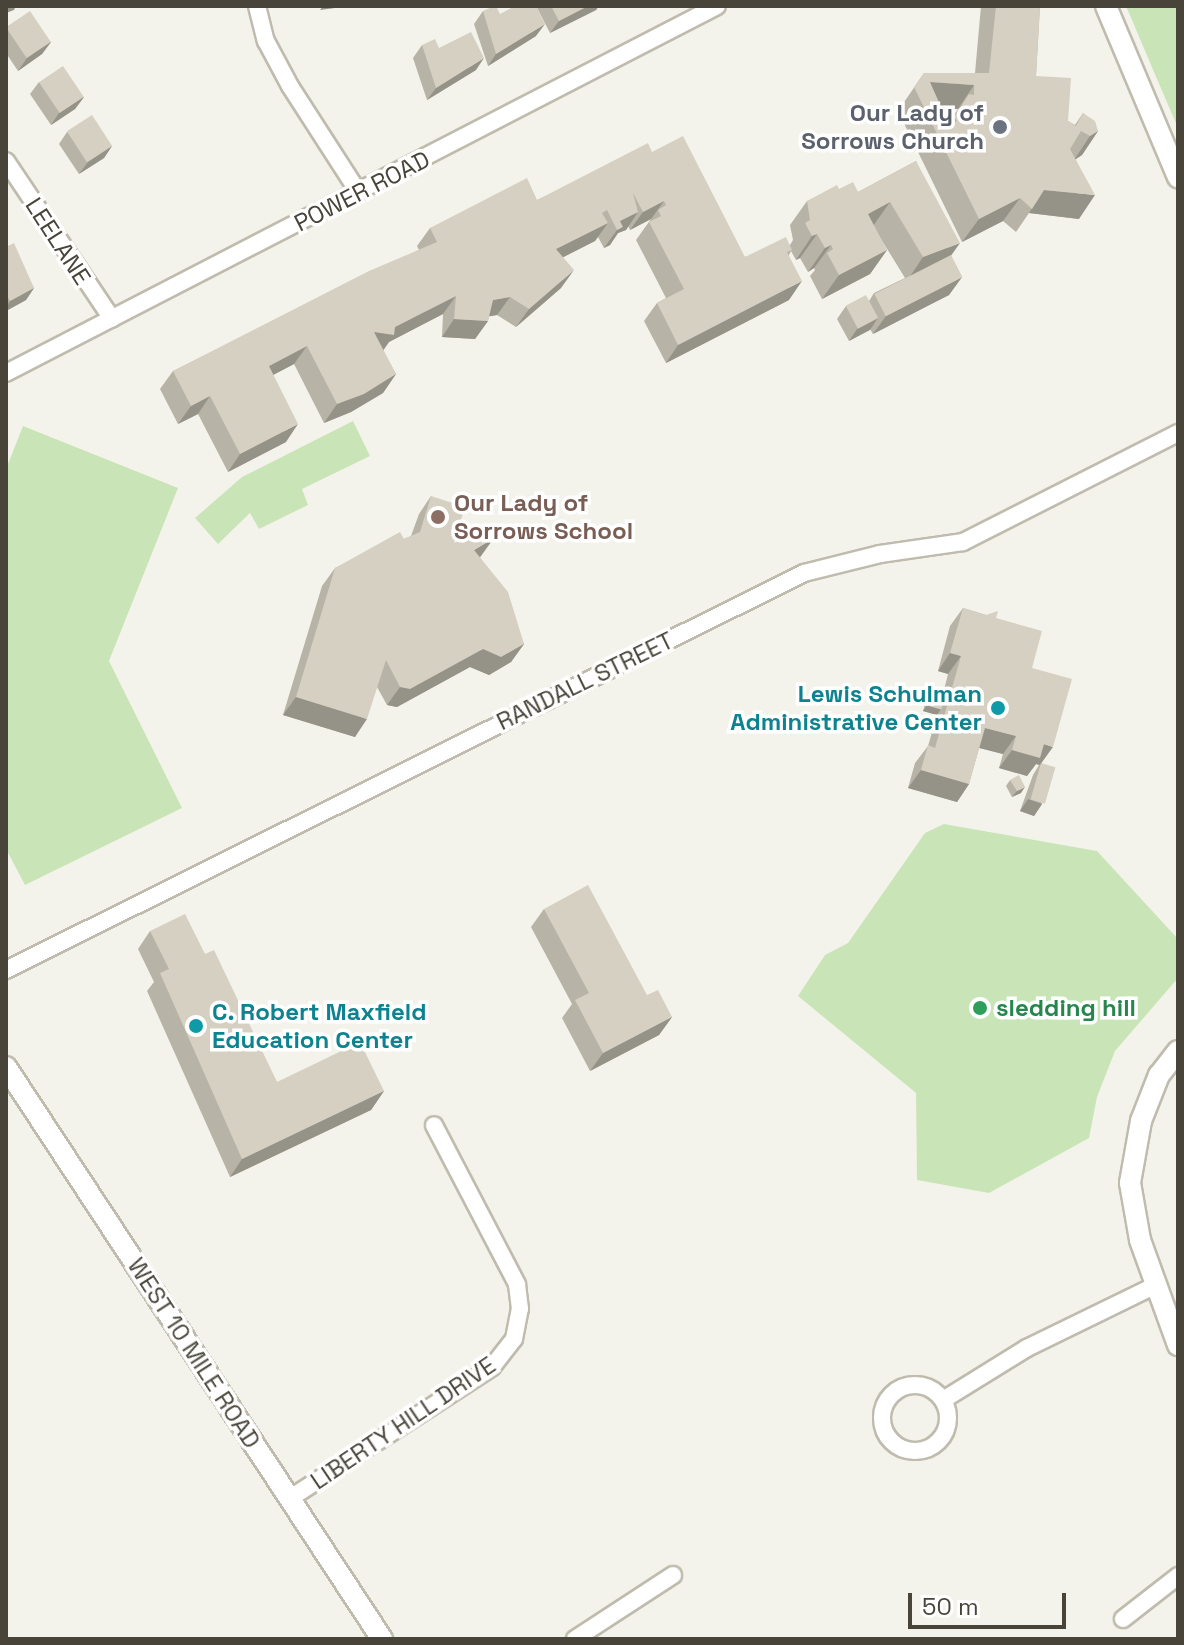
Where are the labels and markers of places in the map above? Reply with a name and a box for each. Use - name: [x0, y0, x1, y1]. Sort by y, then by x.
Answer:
- place label: Our Lady of Sorrows Church: [801, 99, 984, 155]
- marker: Our Lady of Sorrows Church: [991, 118, 1009, 136]
- place label: Our Lady of Sorrows School: [454, 489, 633, 545]
- marker: Our Lady of Sorrows School: [429, 508, 447, 526]
- place label: Lewis Schulman Administrative Center: [730, 680, 982, 736]
- marker: Lewis Schulman Administrative Center: [989, 699, 1007, 717]
- place label: sledding hill: [996, 994, 1136, 1022]
- place label: C. Robert Maxfield Education Center: [212, 998, 427, 1054]
- marker: sledding hill: [971, 999, 989, 1017]
- marker: C. Robert Maxfield Education Center: [187, 1017, 205, 1035]

